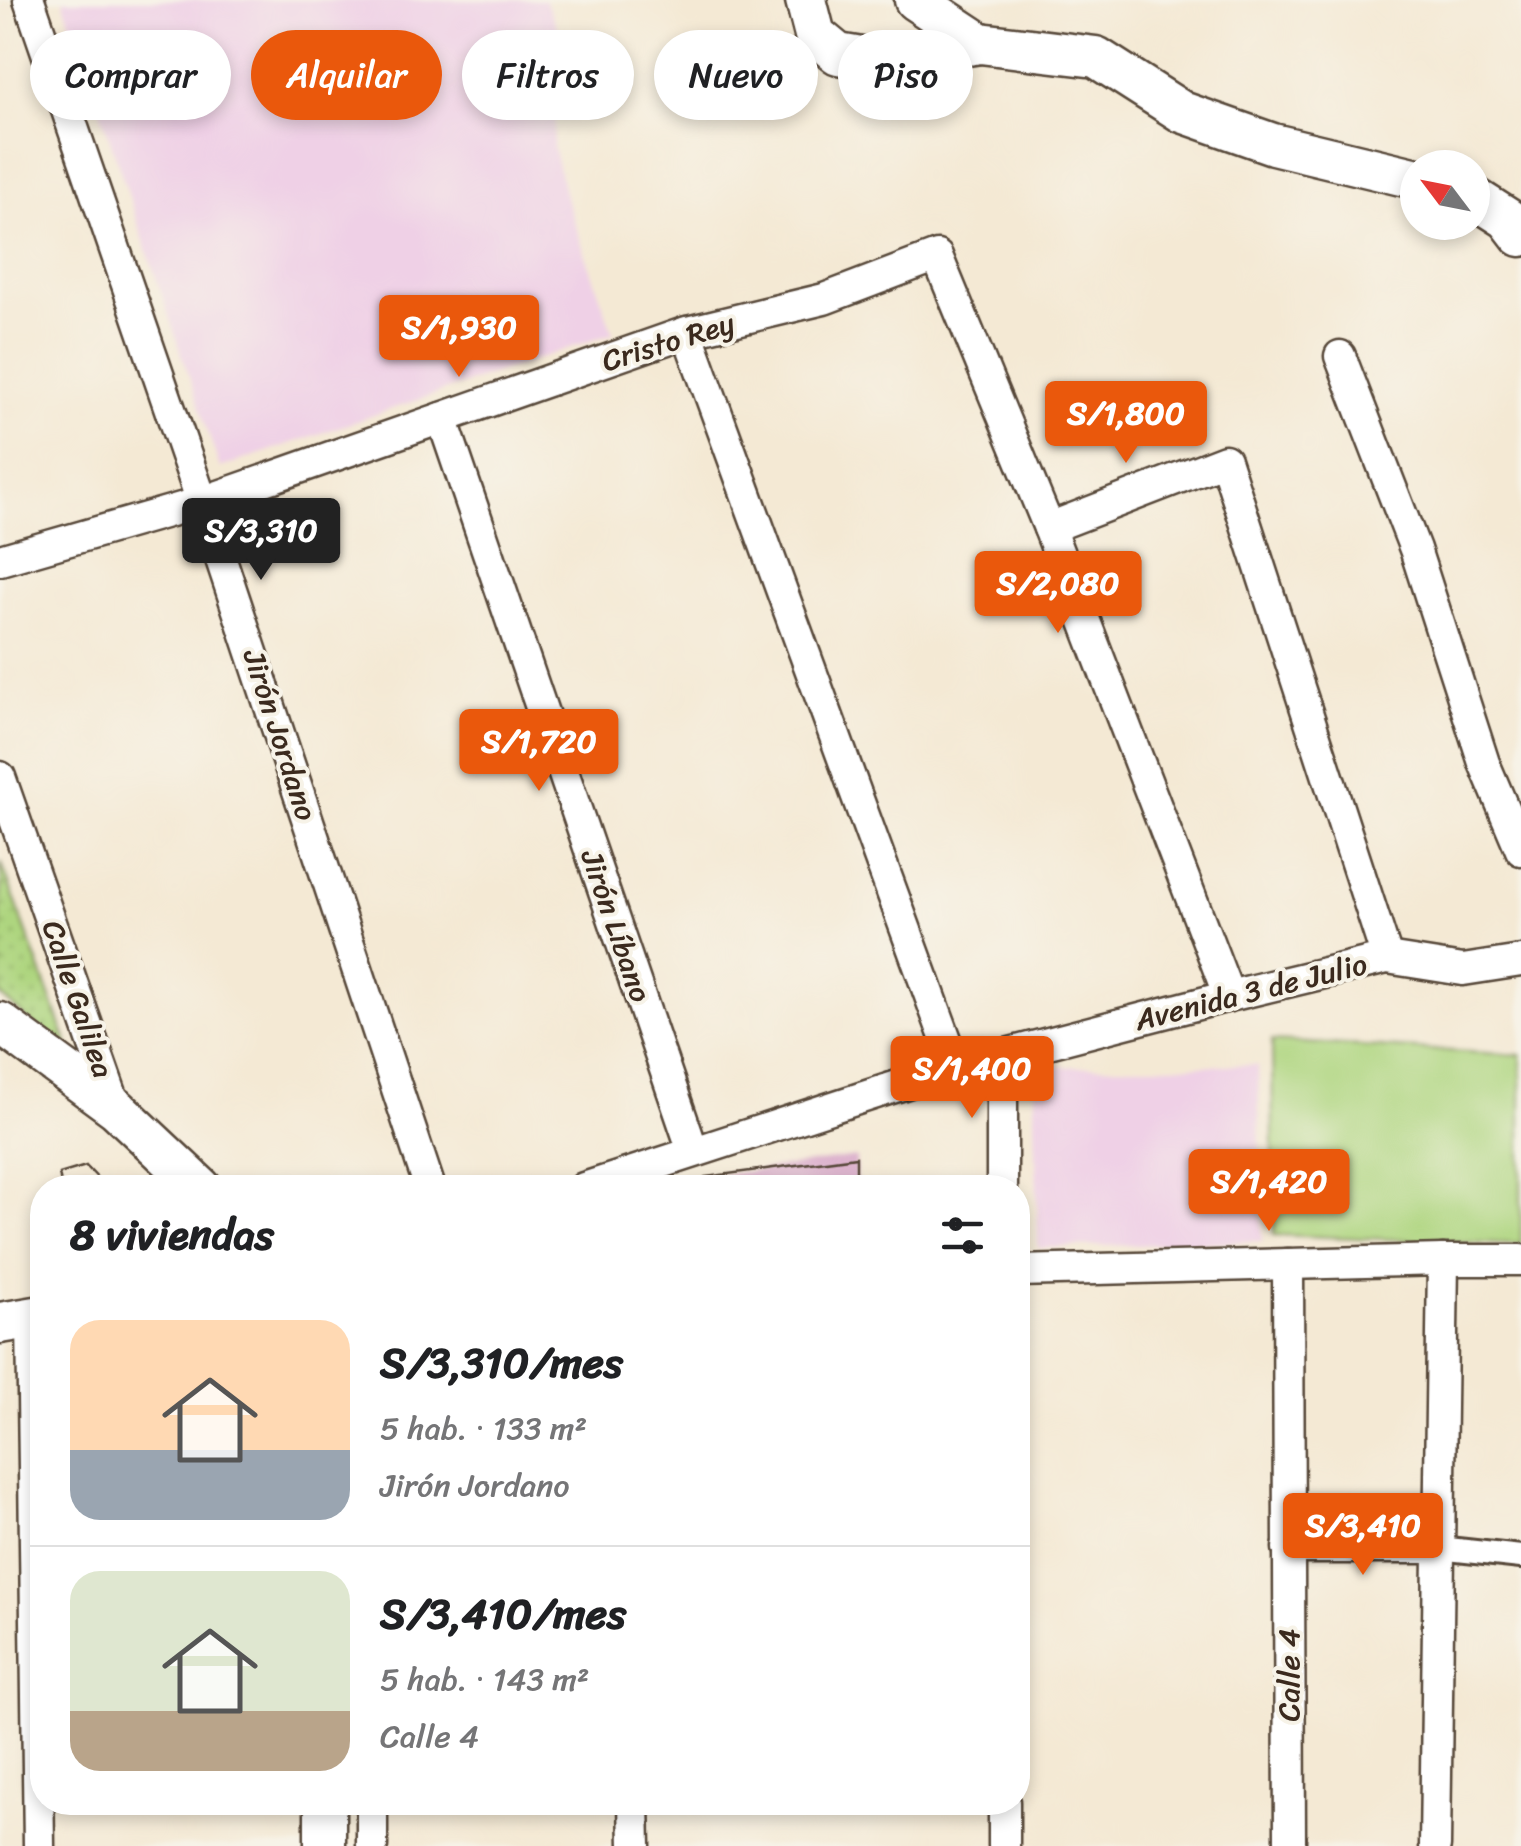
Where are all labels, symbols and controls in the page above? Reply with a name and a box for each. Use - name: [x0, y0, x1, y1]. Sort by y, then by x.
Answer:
- chip: Comprar: [30, 30, 231, 120]
- chip: Alquilar: [251, 30, 442, 120]
- chip: Filtros: [462, 30, 634, 120]
- chip: Nuevo: [654, 30, 818, 120]
- chip: Piso: [838, 30, 973, 120]
- north arrow: [1400, 150, 1490, 240]
- map controls: [1400, 150, 1490, 240]
- pin: S/1,930: [367, 295, 551, 380]
- street label: Cristo Rey: [595, 296, 742, 388]
- text: S/1,930: [401, 299, 517, 356]
- pin: S/1,800: [1034, 381, 1218, 466]
- text: S/1,800: [1067, 385, 1185, 442]
- pin: S/3,310: [169, 498, 353, 583]
- text: S/3,310: [204, 502, 318, 559]
- pin: S/2,080: [966, 551, 1150, 636]
- text: S/2,080: [997, 555, 1119, 612]
- street label: Jirón Jordano: [227, 641, 333, 828]
- pin: S/1,720: [447, 709, 631, 794]
- text: S/1,720: [481, 713, 597, 770]
- street label: Jirón Líbano: [564, 841, 667, 1010]
- street label: Calle Galilea: [26, 913, 130, 1085]
- street label: Avenida 3 de Julio: [1128, 937, 1373, 1047]
- pin: S/1,400: [880, 1036, 1064, 1121]
- text: S/1,400: [913, 1040, 1031, 1097]
- pin: S/1,420: [1177, 1149, 1361, 1234]
- text: S/1,420: [1211, 1153, 1328, 1210]
- text: 8 viviendas: [70, 1198, 274, 1272]
- icon: filters: [935, 1208, 990, 1263]
- text: S/3,310/mes: [380, 1326, 623, 1400]
- icon: home: [150, 1360, 270, 1480]
- text: 5 hab. · 133 m²: [380, 1400, 587, 1457]
- text: Jirón Jordano: [380, 1457, 570, 1514]
- pin: S/3,410: [1271, 1493, 1455, 1578]
- text: S/3,410: [1305, 1497, 1421, 1554]
- text: S/3,410/mes: [380, 1577, 626, 1651]
- icon: home: [150, 1611, 270, 1731]
- street label: Calle 4: [1262, 1629, 1316, 1721]
- text: 5 hab. · 143 m²: [380, 1651, 589, 1708]
- text: Calle 4: [380, 1708, 479, 1765]

